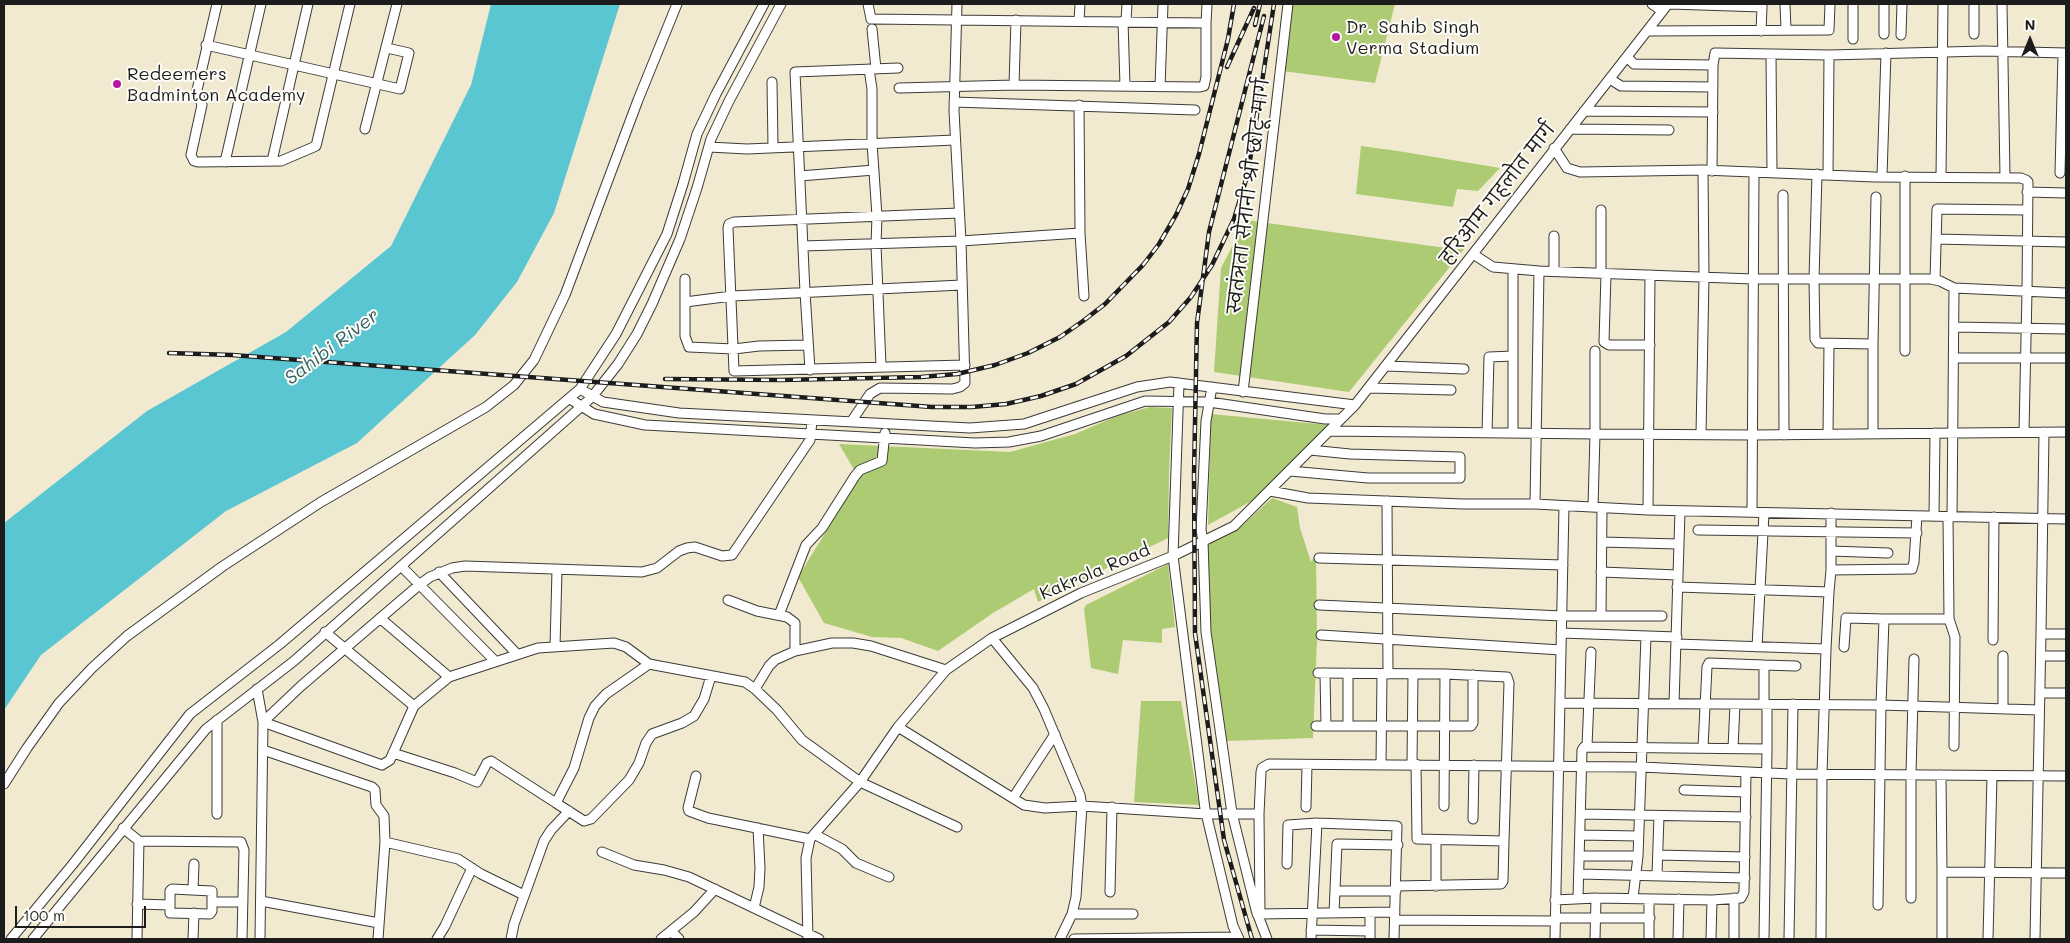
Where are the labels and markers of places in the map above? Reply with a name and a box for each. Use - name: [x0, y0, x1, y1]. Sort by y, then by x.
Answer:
- place label: Dr. Sahib Singh Verma Stadium: [1346, 16, 1479, 58]
- marker: Dr. Sahib Singh Verma Stadium: [1330, 31, 1342, 43]
- place label: Redeemers Badminton Academy: [127, 63, 306, 106]
- marker: Redeemers Badminton Academy: [111, 78, 123, 90]

